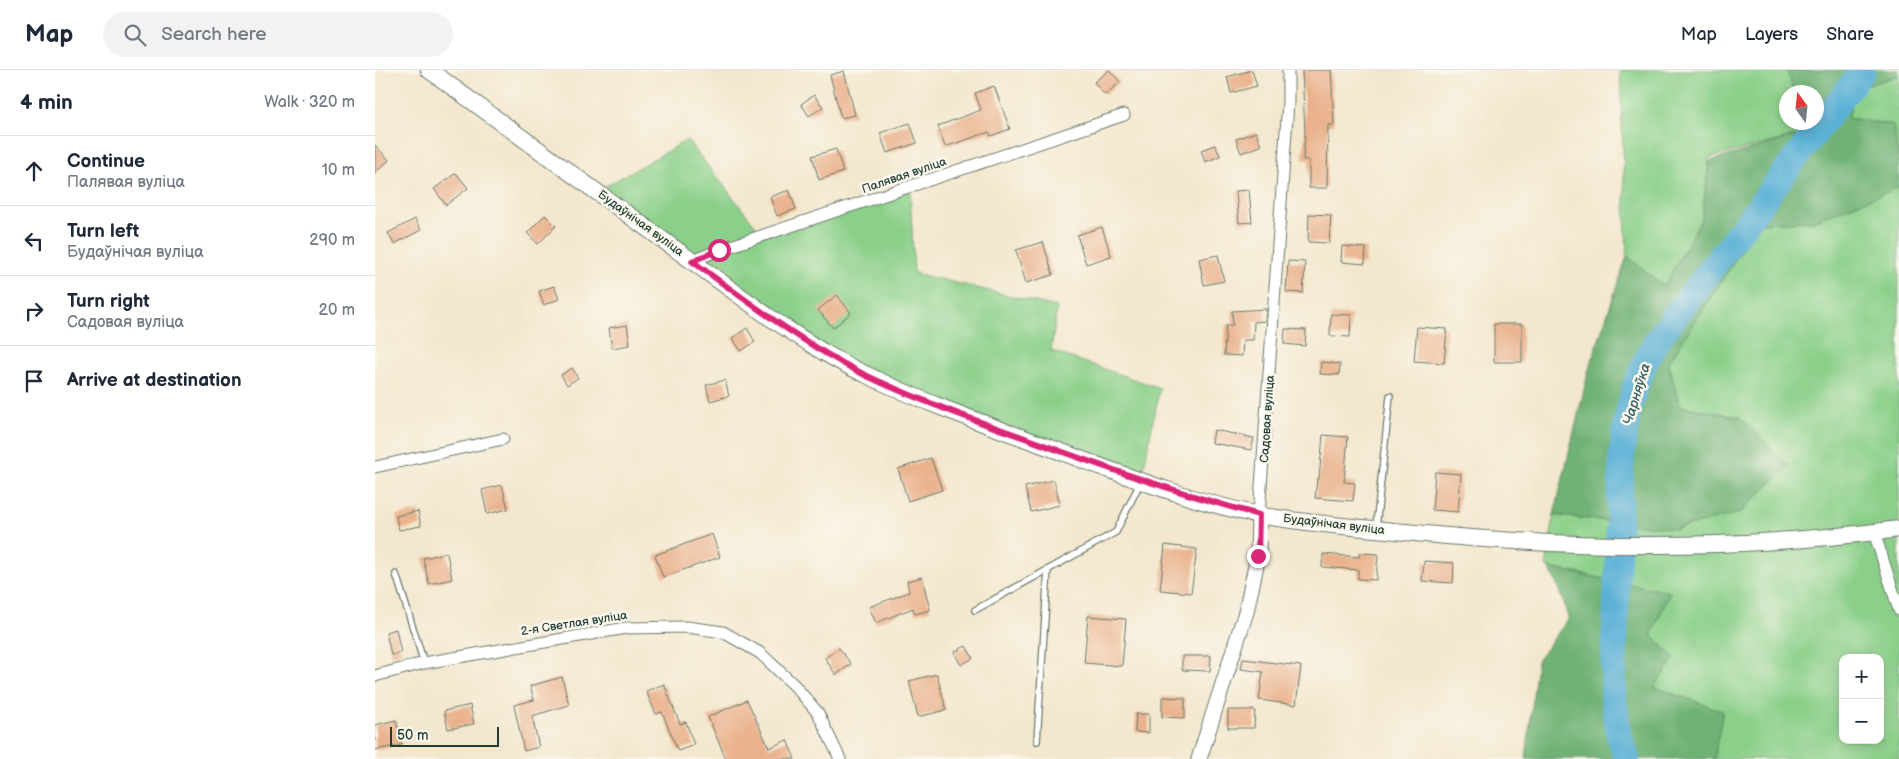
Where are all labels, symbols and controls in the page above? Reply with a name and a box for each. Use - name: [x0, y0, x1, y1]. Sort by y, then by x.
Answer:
- search box: [103, 12, 453, 57]
- text: Map: [25, 20, 73, 49]
- icon: search: [121, 21, 149, 49]
- text: Search here: [161, 23, 267, 46]
- text: Map: [1681, 24, 1717, 45]
- text: Layers: [1745, 24, 1798, 45]
- text: Share: [1826, 24, 1874, 45]
- north arrow: [1779, 85, 1824, 130]
- text: 4 min: [20, 90, 73, 115]
- text: Walk · 320 m: [264, 93, 355, 112]
- text: Continue: [67, 150, 145, 173]
- street label: Палявая вуліца: [860, 154, 948, 197]
- icon: ahead: [20, 157, 48, 185]
- text: 10 m: [322, 161, 355, 180]
- text: Палявая вуліца: [67, 173, 185, 192]
- street label: Будаўнічая вуліца: [595, 187, 687, 260]
- text: Turn left: [67, 220, 139, 243]
- icon: left: [20, 227, 48, 255]
- text: 290 m: [309, 231, 355, 250]
- route start: [708, 239, 731, 262]
- text: Будаўнічая вуліца: [67, 243, 204, 262]
- text: Turn right: [67, 290, 150, 313]
- icon: right: [20, 297, 48, 325]
- text: 20 m: [319, 301, 355, 320]
- text: Садовая вуліца: [67, 313, 184, 332]
- water label: Чарняўка: [1619, 361, 1654, 427]
- icon: arrive: [20, 367, 48, 395]
- text: Arrive at destination: [67, 369, 242, 392]
- street label: Садовая вуліца: [1257, 375, 1278, 463]
- street label: Будаўнічая вуліца: [1282, 511, 1386, 538]
- route end: [1247, 545, 1270, 568]
- street label: 2-я Светлая вуліца: [520, 608, 628, 639]
- map controls: [1839, 654, 1884, 744]
- button: +: [1839, 654, 1884, 699]
- button: −: [1839, 699, 1884, 744]
- scale bar: [390, 724, 499, 747]
- text: 50 m: [397, 727, 429, 744]

